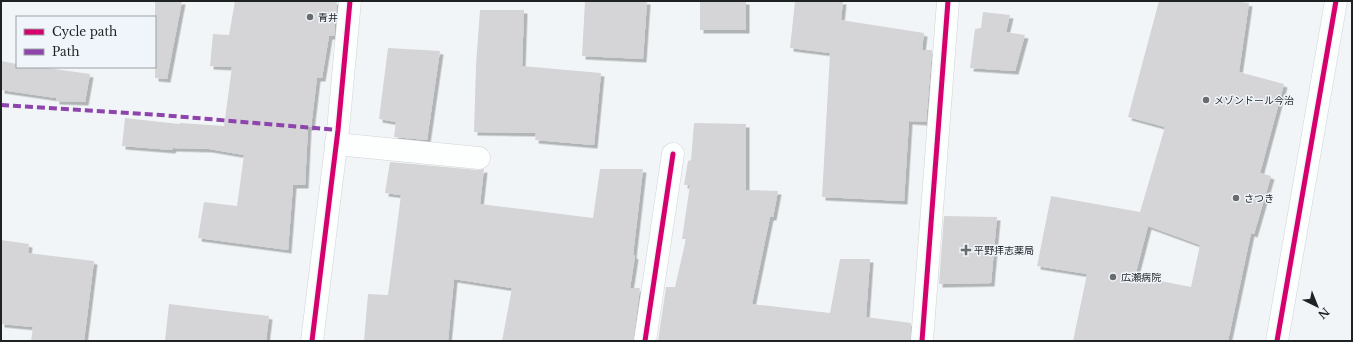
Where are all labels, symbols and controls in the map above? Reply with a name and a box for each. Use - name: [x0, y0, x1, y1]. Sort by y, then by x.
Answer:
- place label: 青井: [318, 11, 338, 24]
- marker: 青井: [305, 12, 315, 22]
- legend: [16, 16, 156, 68]
- text: Cycle path: [52, 24, 117, 39]
- text: Path: [52, 44, 80, 59]
- place label: メゾンドール今治: [1214, 94, 1294, 107]
- marker: メゾンドール今治: [1201, 95, 1211, 105]
- place label: さつき: [1244, 192, 1274, 205]
- marker: さつき: [1231, 193, 1241, 203]
- place label: 平野拝志薬局: [974, 244, 1034, 257]
- marker: 平野拝志薬局: [961, 245, 971, 255]
- place label: 広瀬病院: [1121, 271, 1161, 284]
- marker: 広瀬病院: [1108, 272, 1118, 282]
- north arrow: [1297, 286, 1337, 326]
- text: N: [1315, 305, 1332, 322]

